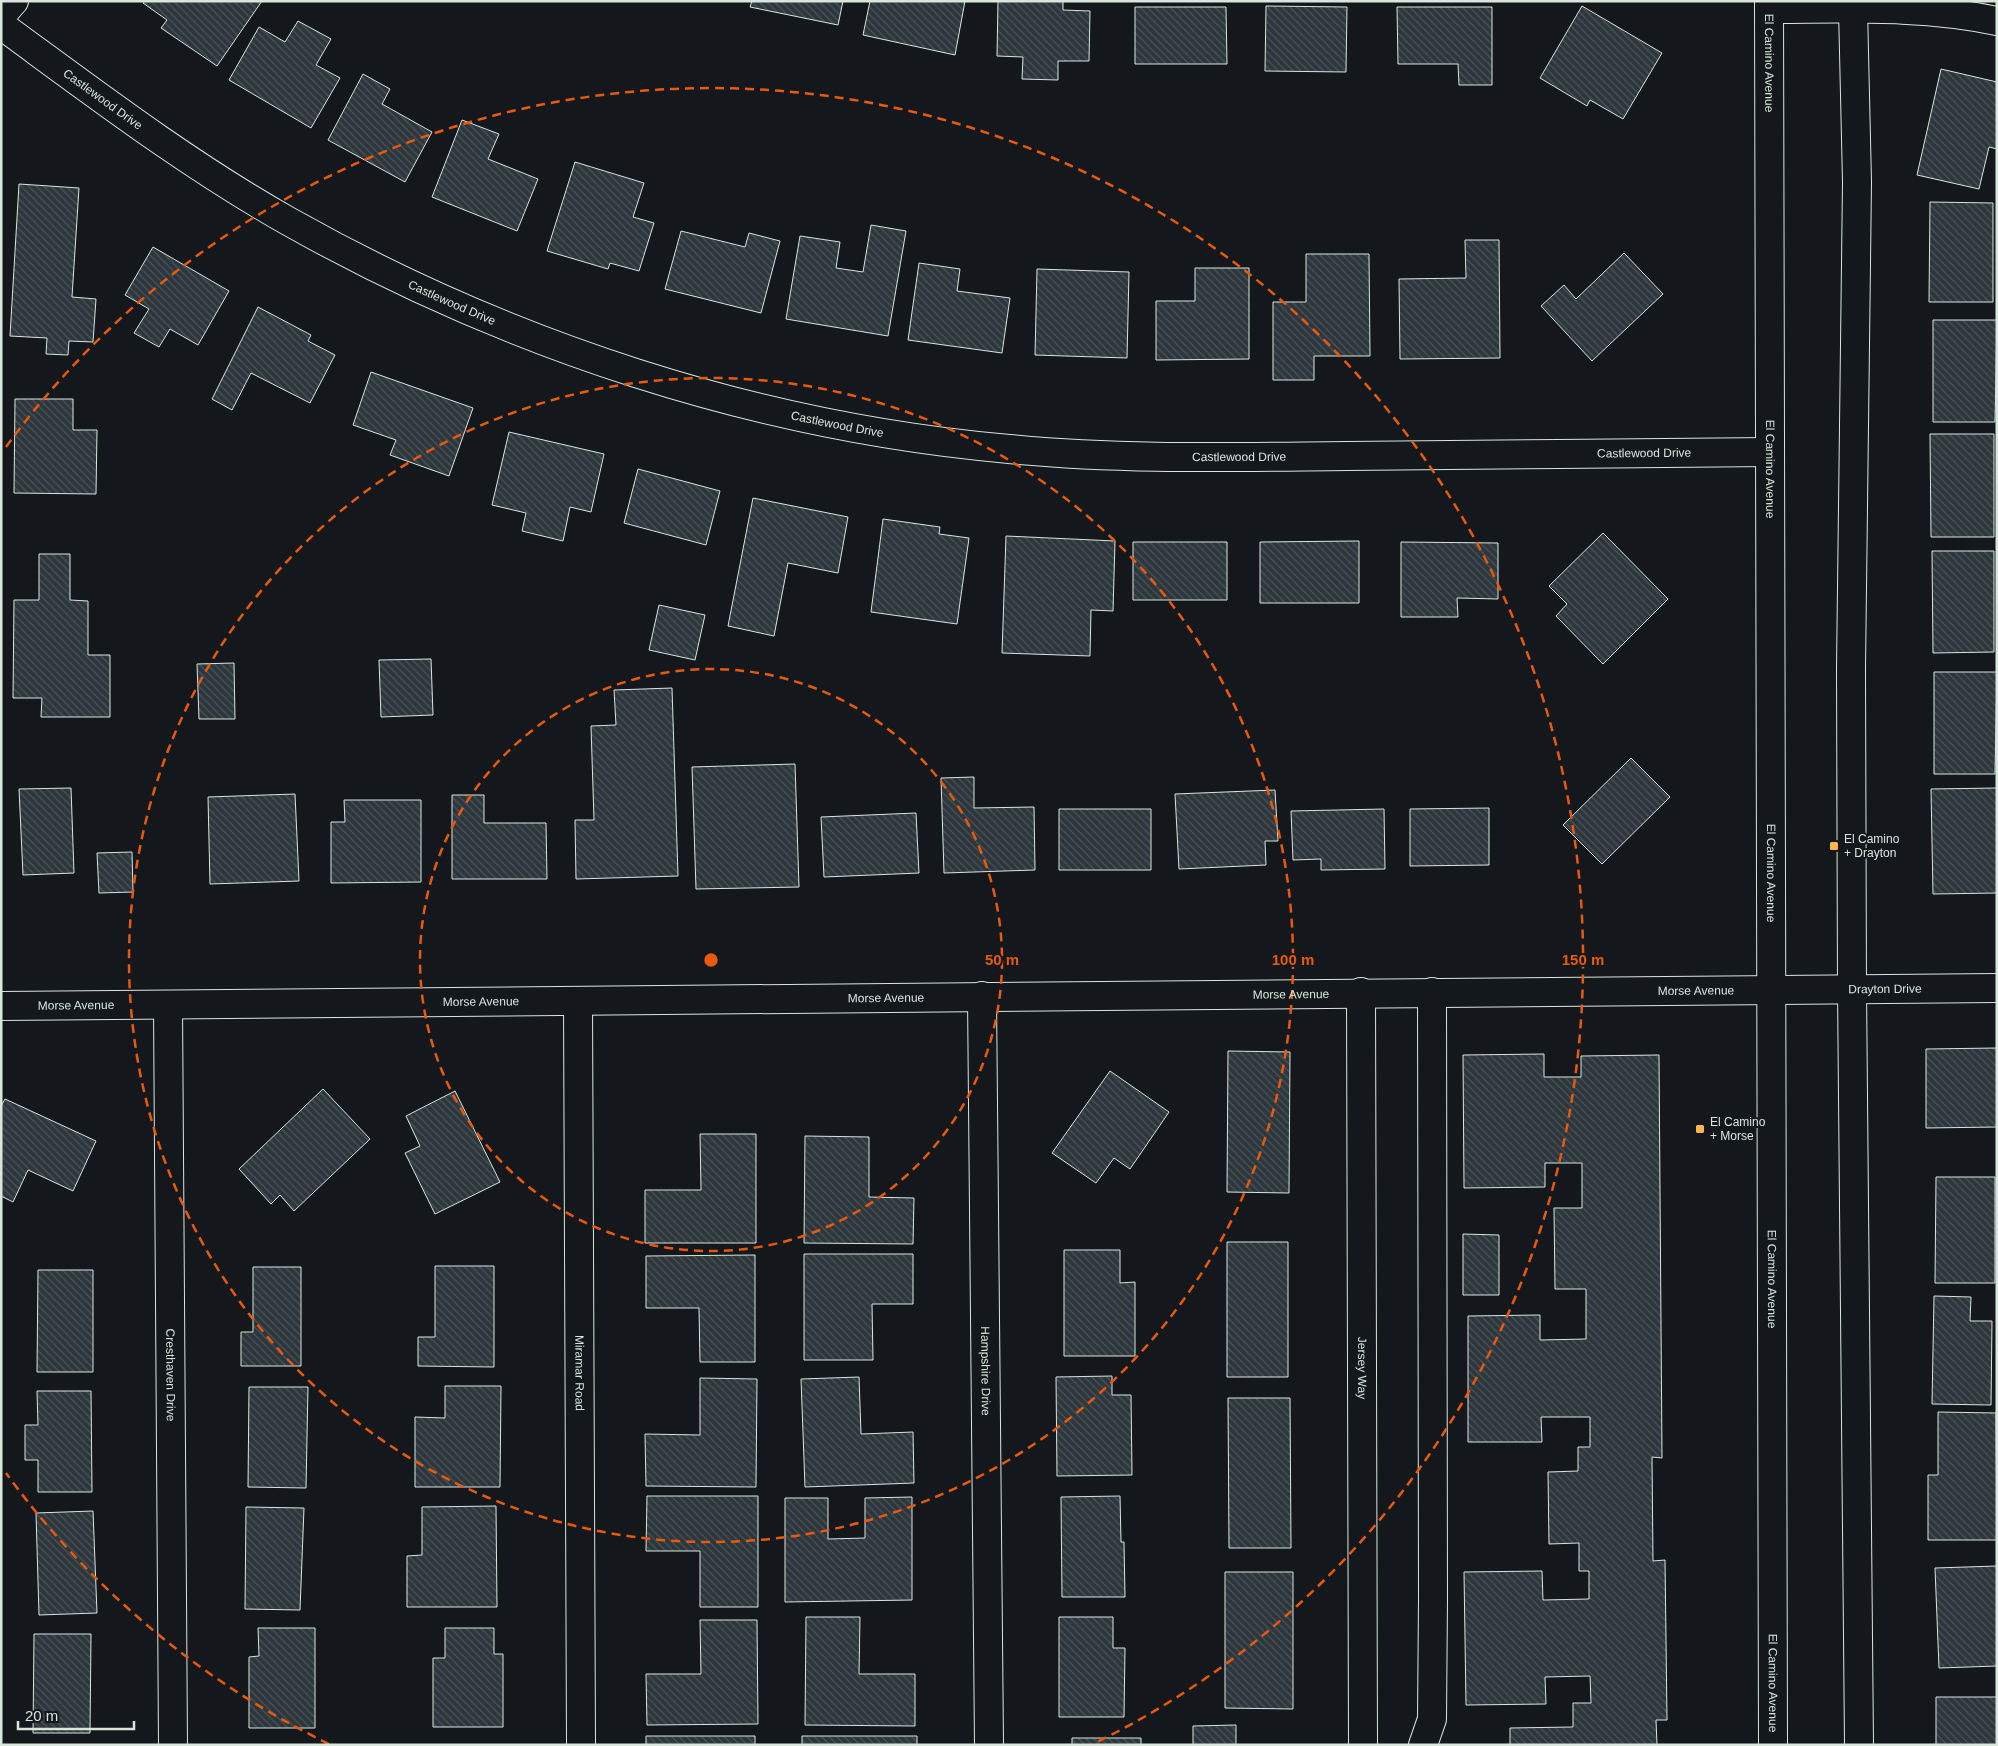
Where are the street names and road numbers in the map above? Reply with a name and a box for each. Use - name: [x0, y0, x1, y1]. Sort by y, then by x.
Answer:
- street label: El Camino Avenue: [1762, 14, 1776, 113]
- street label: Castlewood Drive: [60, 66, 145, 133]
- street label: Castlewood Drive: [406, 277, 498, 328]
- street label: Castlewood Drive: [790, 408, 885, 440]
- street label: El Camino Avenue: [1763, 420, 1777, 519]
- street label: Castlewood Drive: [1597, 446, 1692, 461]
- street label: Castlewood Drive: [1192, 450, 1287, 464]
- street label: El Camino Avenue: [1764, 824, 1778, 923]
- street label: Drayton Drive: [1848, 982, 1922, 996]
- street label: Morse Avenue: [1658, 983, 1735, 998]
- street label: Morse Avenue: [1253, 987, 1330, 1002]
- street label: Morse Avenue: [848, 991, 925, 1005]
- street label: Morse Avenue: [443, 994, 520, 1009]
- street label: Morse Avenue: [38, 998, 115, 1013]
- street label: El Camino Avenue: [1765, 1230, 1779, 1329]
- street label: Hampshire Drive: [978, 1326, 993, 1416]
- street label: Cresthaven Drive: [163, 1329, 178, 1422]
- street label: Miramar Road: [572, 1335, 587, 1411]
- street label: Jersey Way: [1355, 1337, 1369, 1399]
- street label: El Camino Avenue: [1766, 1634, 1780, 1733]

